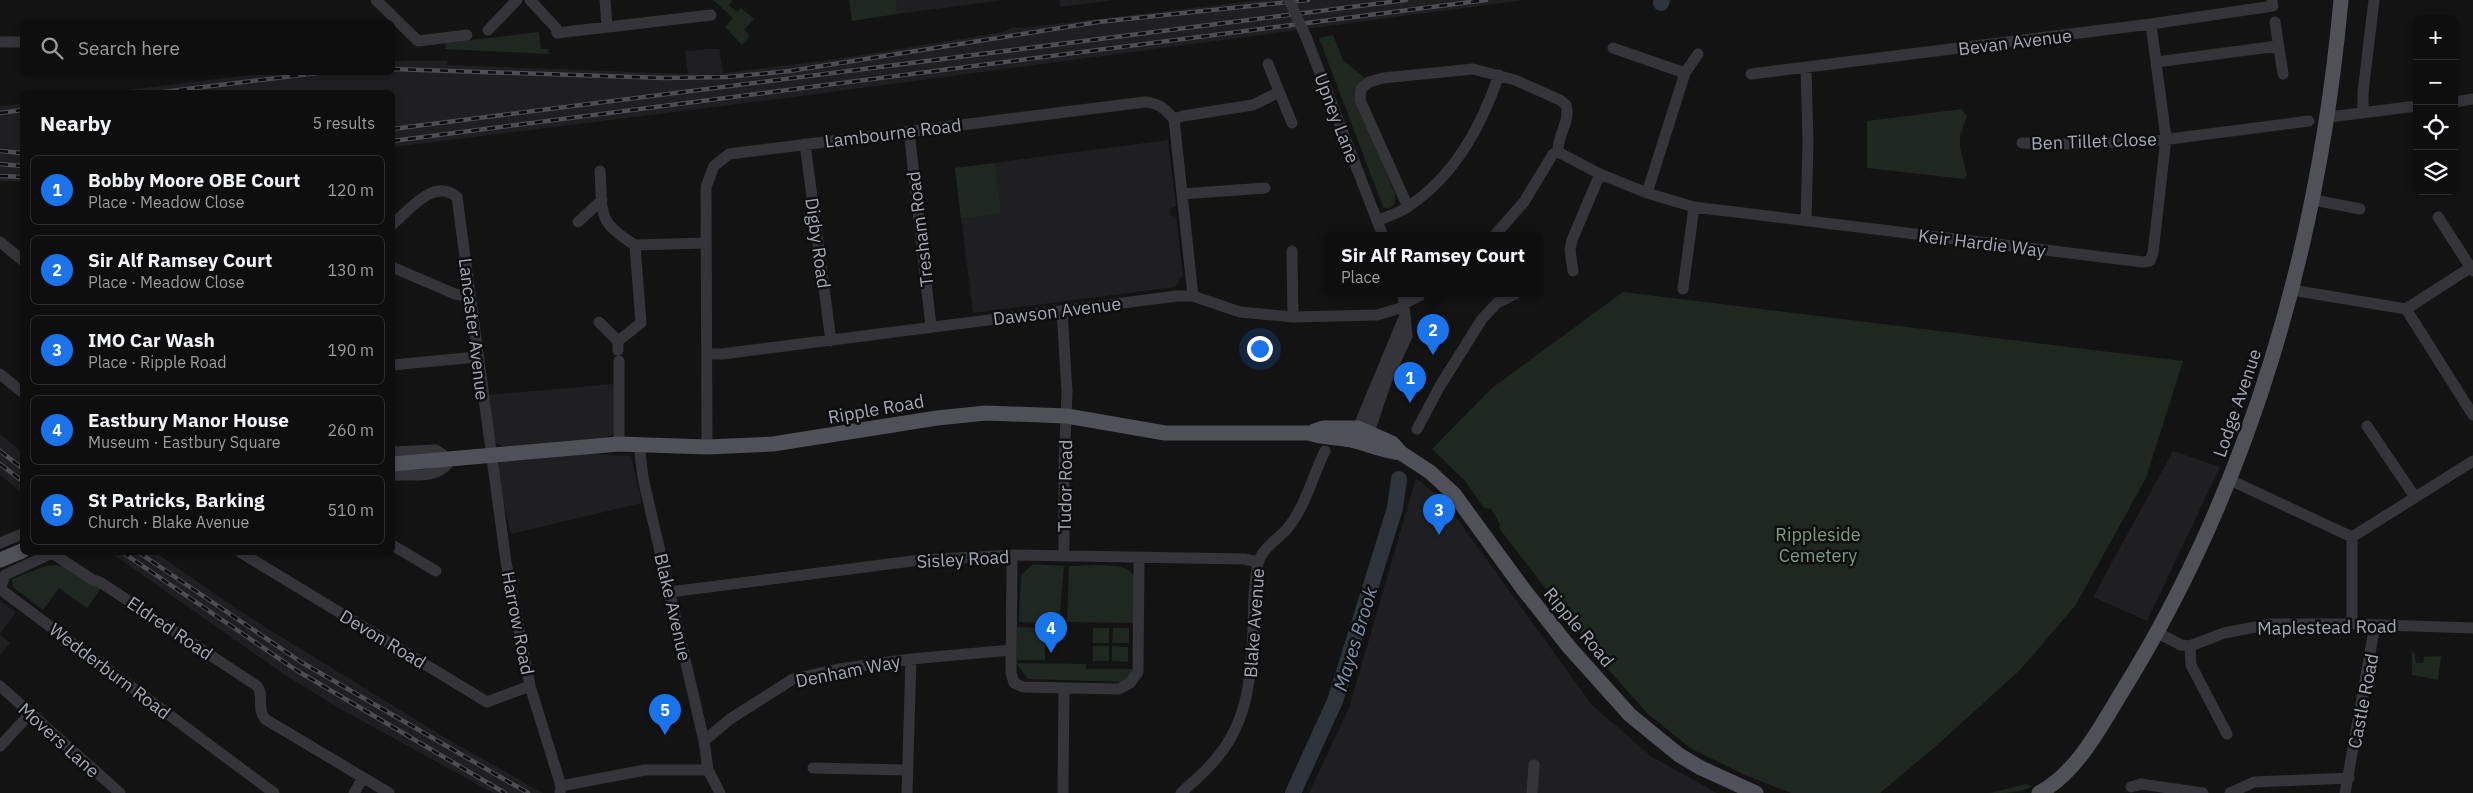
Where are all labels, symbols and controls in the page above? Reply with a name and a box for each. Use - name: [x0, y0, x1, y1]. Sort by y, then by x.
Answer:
- map controls: [2413, 15, 2458, 195]
- button: +: [2413, 15, 2458, 60]
- search box: [20, 20, 395, 75]
- street label: Bevan Avenue: [1957, 24, 2073, 60]
- icon: search: [38, 34, 66, 62]
- text: Search here: [78, 36, 180, 60]
- button: −: [2413, 60, 2458, 105]
- street label: Upney Lane: [1309, 70, 1365, 166]
- button: locate: [2413, 105, 2458, 150]
- text: Nearby: [40, 109, 111, 137]
- text: 5 results: [312, 113, 375, 133]
- street label: Lambourne Road: [823, 113, 963, 153]
- street label: Ben Tillet Close: [2031, 127, 2157, 155]
- button: layers: [2413, 150, 2458, 195]
- text: Bobby Moore OBE Court: [88, 168, 300, 192]
- street label: Tresham Road: [902, 170, 938, 288]
- text: 1: [52, 180, 62, 200]
- text: 120 m: [327, 180, 374, 200]
- text: Place · Meadow Close: [88, 192, 244, 212]
- street label: Digby Road: [800, 196, 836, 290]
- street label: Keir Hardie Way: [1917, 224, 2047, 262]
- popup: [1324, 232, 1542, 297]
- text: Sir Alf Ramsey Court: [1341, 243, 1525, 267]
- text: Sir Alf Ramsey Court: [88, 248, 272, 272]
- street label: Lancaster Avenue: [454, 257, 494, 402]
- text: 2: [52, 260, 62, 280]
- text: 130 m: [327, 260, 374, 280]
- text: Place: [1341, 267, 1380, 287]
- text: Place · Meadow Close: [88, 272, 244, 292]
- street label: Dawson Avenue: [992, 292, 1122, 330]
- pin: 2: [1417, 314, 1449, 355]
- text: IMO Car Wash: [88, 328, 215, 352]
- your location: [1247, 336, 1273, 362]
- text: 3: [52, 340, 62, 360]
- text: 190 m: [327, 340, 374, 360]
- street label: Lodge Avenue: [2208, 346, 2266, 460]
- text: Place · Ripple Road: [88, 352, 227, 372]
- pin: 1: [1394, 362, 1426, 403]
- street label: Ripple Road: [826, 389, 926, 429]
- text: Eastbury Manor House: [88, 408, 289, 432]
- text: 4: [52, 420, 62, 440]
- text: 260 m: [327, 420, 374, 440]
- text: Museum · Eastbury Square: [88, 432, 281, 452]
- street label: Tudor Road: [1053, 440, 1077, 532]
- text: St Patricks, Barking: [88, 488, 265, 512]
- pin: 3: [1423, 494, 1455, 535]
- text: 5: [52, 500, 62, 520]
- text: 510 m: [327, 500, 374, 520]
- text: Church · Blake Avenue: [88, 512, 249, 532]
- park label: Rippleside Cemetery: [1775, 523, 1861, 567]
- street label: Sisley Road: [916, 545, 1010, 573]
- street label: Blake Avenue: [649, 551, 697, 663]
- street label: Blake Avenue: [1239, 567, 1269, 679]
- street label: Harrow Road: [497, 569, 539, 677]
- street label: Ripple Road: [1539, 582, 1619, 672]
- water label: Mayes Brook: [1328, 583, 1383, 694]
- street label: Eldred Road: [123, 591, 217, 665]
- street label: Devon Road: [336, 604, 430, 674]
- pin: 4: [1035, 612, 1067, 653]
- street label: Maplestead Road: [2257, 614, 2397, 640]
- street label: Wedderburn Road: [45, 618, 175, 724]
- street label: Denham Way: [794, 650, 902, 692]
- street label: Castle Road: [2343, 652, 2383, 750]
- pin: 5: [649, 694, 681, 735]
- street label: Movers Lane: [14, 698, 104, 783]

